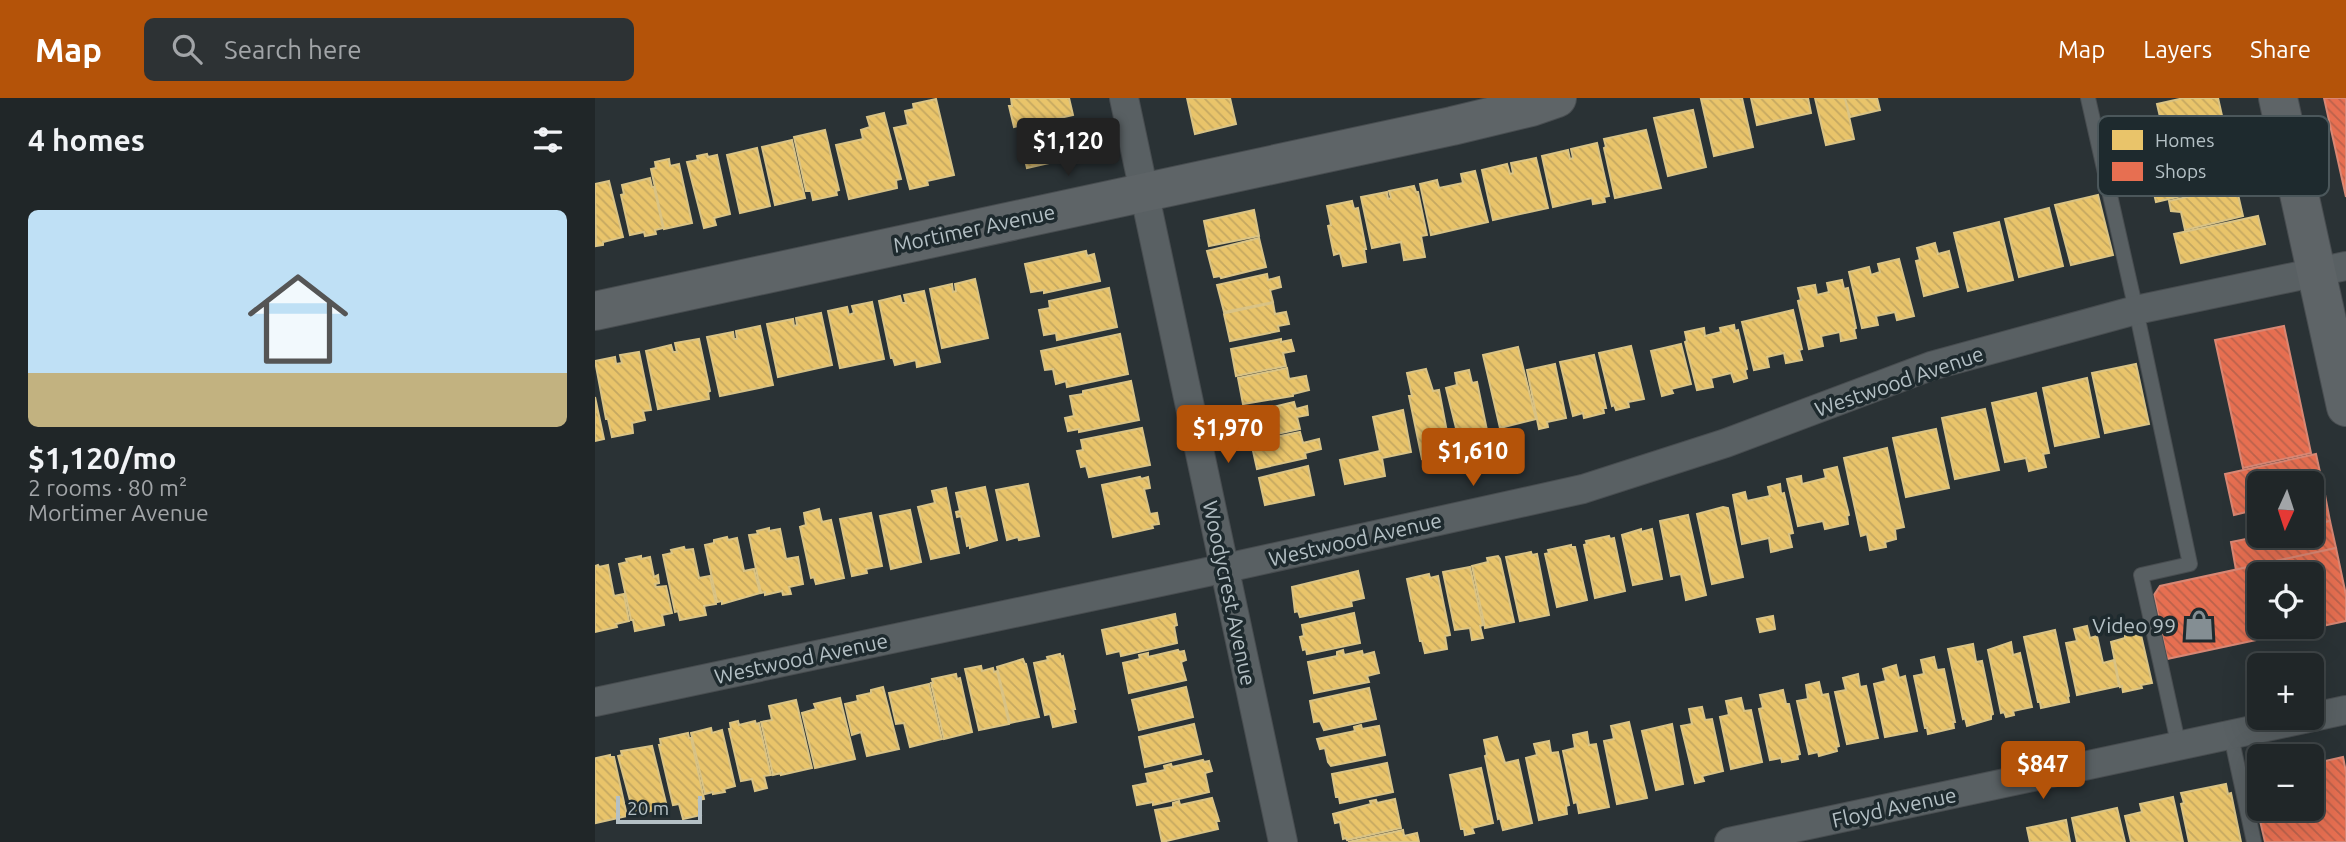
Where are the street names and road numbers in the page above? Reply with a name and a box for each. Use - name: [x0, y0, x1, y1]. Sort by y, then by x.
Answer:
- street label: Mortimer Avenue: [891, 199, 1057, 257]
- street label: Westwood Avenue: [1812, 341, 1986, 421]
- street label: Woodycrest Avenue: [1199, 498, 1261, 688]
- street label: Westwood Avenue: [1266, 507, 1444, 571]
- street label: Westwood Avenue: [712, 628, 890, 688]
- street label: Floyd Avenue: [1830, 782, 1958, 832]

